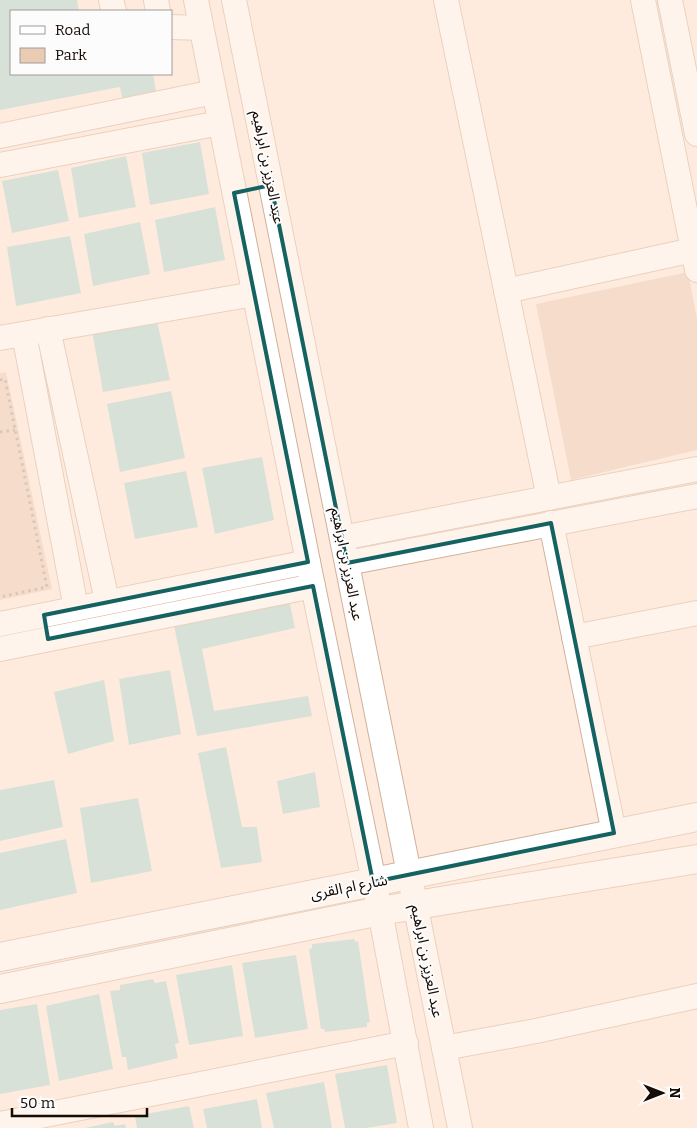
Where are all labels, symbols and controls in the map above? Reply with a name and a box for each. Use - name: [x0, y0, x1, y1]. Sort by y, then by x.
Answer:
- legend: [10, 10, 172, 75]
- text: Road: [55, 21, 90, 39]
- text: Park: [55, 46, 87, 64]
- street label: عبد العزيز بن ابراهيم: [246, 109, 288, 226]
- street label: عبد العزيز بن ابراهيم: [325, 506, 367, 623]
- street label: شارع ام القرى: [309, 871, 390, 906]
- street label: عبد العزيز بن ابراهيم: [405, 903, 447, 1020]
- north arrow: [637, 1068, 687, 1118]
- scale bar: [12, 1086, 148, 1118]
- text: N: [666, 1088, 683, 1099]
- text: 50 m: [20, 1094, 56, 1112]

